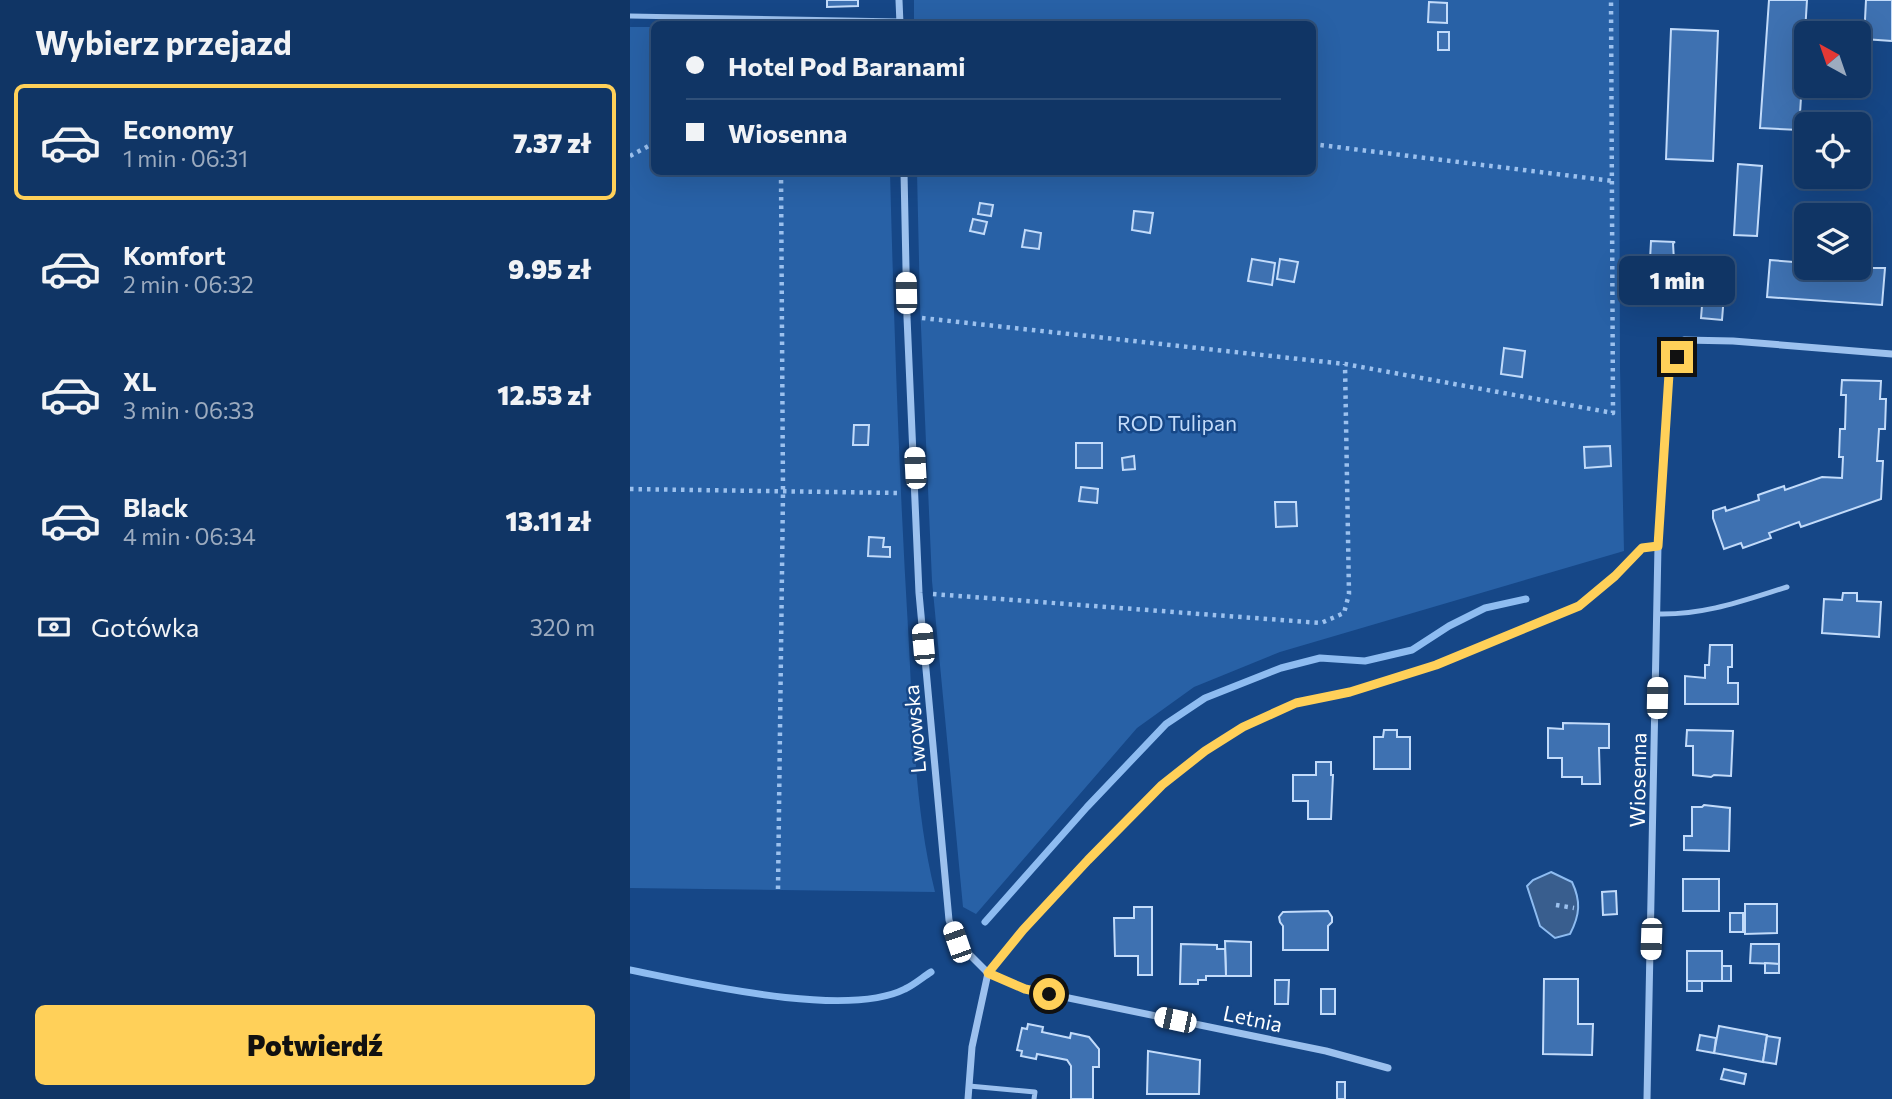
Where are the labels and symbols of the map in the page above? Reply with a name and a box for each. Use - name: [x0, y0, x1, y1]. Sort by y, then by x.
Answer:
- north arrow: [1794, 21, 1871, 98]
- callout: 1 min: [1619, 256, 1735, 304]
- car: [896, 272, 917, 314]
- route end: [1661, 341, 1693, 373]
- park label: ROD Tulipan: [1117, 410, 1237, 435]
- car: [904, 446, 927, 490]
- car: [911, 622, 936, 666]
- car: [1647, 677, 1668, 719]
- street label: Lwowska: [898, 684, 930, 774]
- street label: Wiosenna: [1624, 732, 1650, 828]
- car: [1640, 918, 1663, 960]
- car: [941, 919, 974, 965]
- route start: [1033, 978, 1065, 1010]
- street label: Letnia: [1221, 1000, 1285, 1036]
- car: [1153, 1005, 1198, 1035]

